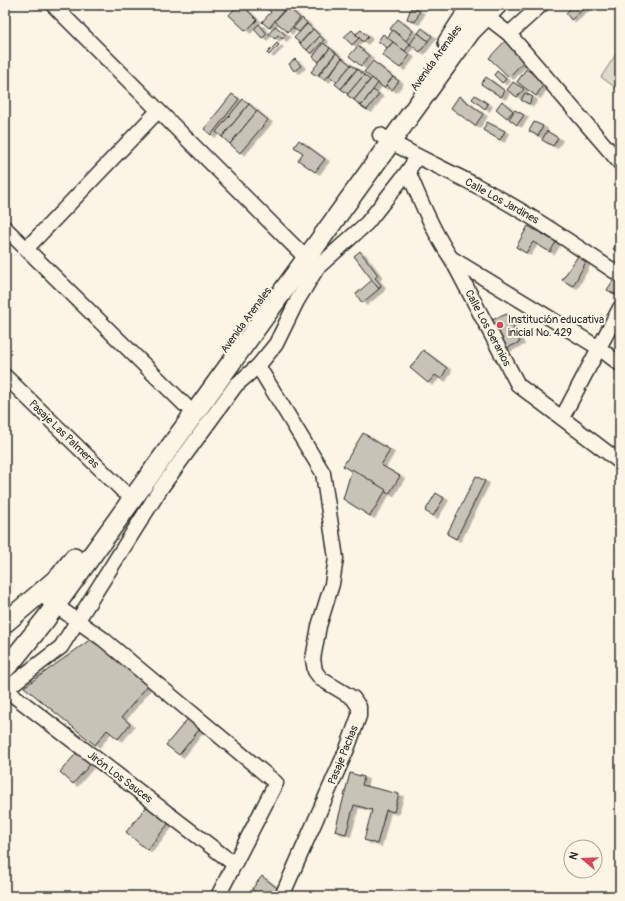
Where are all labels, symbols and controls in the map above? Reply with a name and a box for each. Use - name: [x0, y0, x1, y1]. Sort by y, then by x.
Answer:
- street label: Avenida Arenales: [408, 23, 464, 93]
- street label: Calle Los Jardines: [463, 175, 541, 227]
- street label: Avenida Arenales: [218, 285, 274, 355]
- street label: Calle Los Geranios: [462, 288, 514, 369]
- place label: Institución educativa inicial No. 429: [508, 313, 604, 339]
- marker: Institución educativa inicial No. 429: [495, 320, 505, 330]
- street label: Pasaje Las Palmeras: [26, 397, 102, 471]
- street label: Pasaje Pachas: [325, 723, 361, 786]
- street label: Jirón Los Sauces: [85, 748, 155, 806]
- north arrow: [563, 839, 603, 879]
- text: N: [567, 850, 582, 862]

